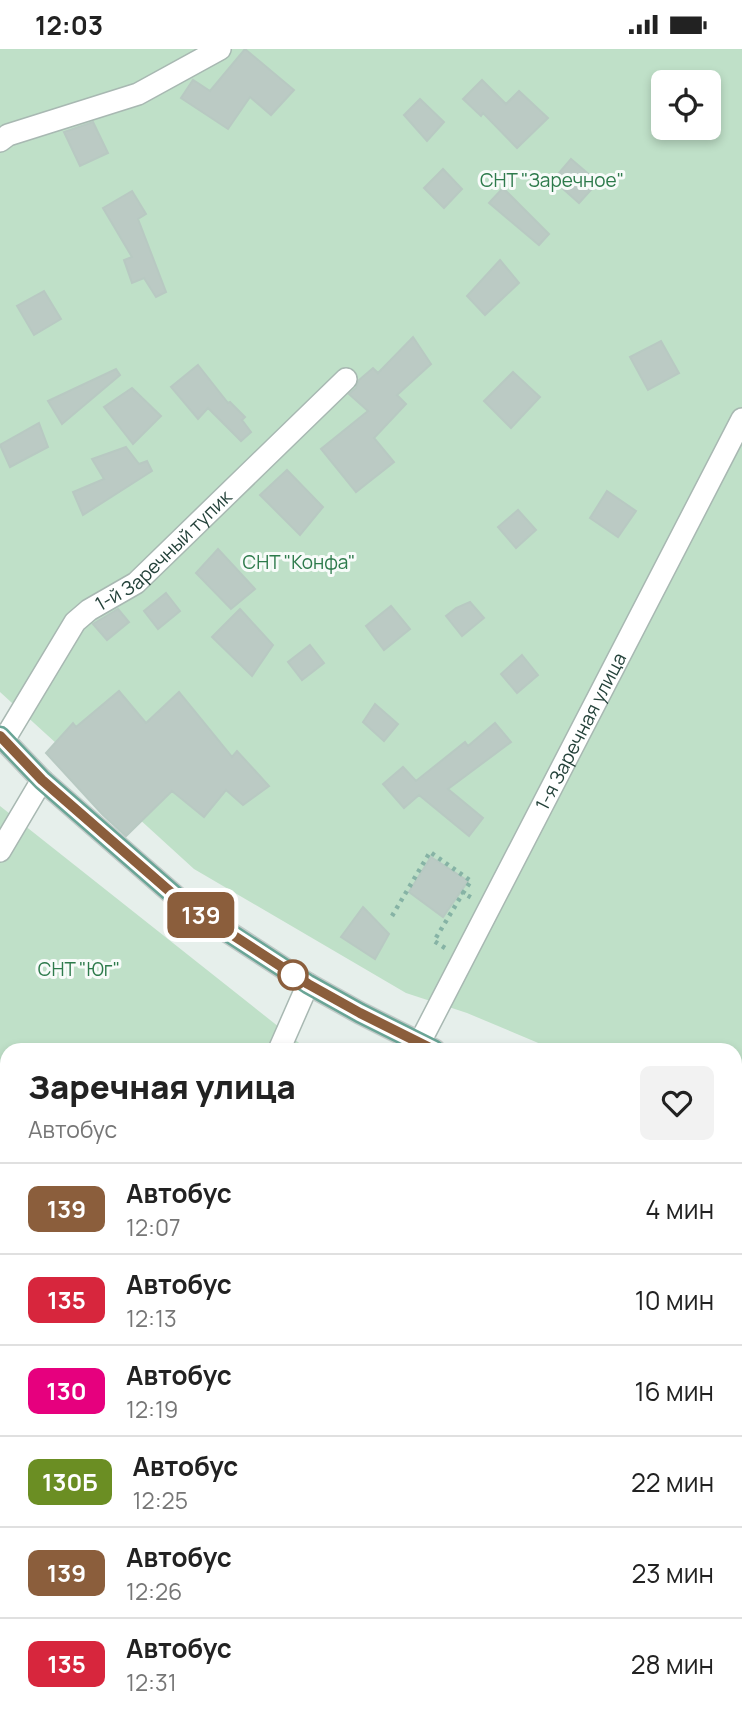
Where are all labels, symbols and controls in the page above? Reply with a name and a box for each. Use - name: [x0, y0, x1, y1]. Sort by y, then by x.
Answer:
- text: 12:03: [35, 7, 103, 43]
- map controls: [651, 70, 721, 140]
- button: locate: [651, 70, 721, 140]
- park label: СНТ "Заречное": [480, 167, 624, 193]
- street label: 1-й Заречный тупик: [90, 484, 238, 617]
- park label: СНТ "Конфа": [243, 549, 355, 575]
- street label: 1-я Заречная улица: [529, 648, 632, 815]
- line badge: 139: [161, 892, 241, 938]
- text: 139: [181, 898, 221, 931]
- park label: СНТ "Юг": [38, 956, 120, 982]
- unlabelled marker: [278, 960, 308, 990]
- text: Заречная улица: [28, 1064, 296, 1109]
- button: heart: [640, 1066, 714, 1140]
- text: Автобус: [28, 1113, 117, 1145]
- text: Автобус: [126, 1175, 232, 1211]
- text: 4 мин: [645, 1191, 714, 1227]
- text: 139: [47, 1192, 86, 1225]
- text: 12:07: [126, 1211, 181, 1243]
- text: Автобус: [126, 1266, 232, 1302]
- text: 10 мин: [635, 1282, 714, 1318]
- text: 135: [47, 1283, 86, 1316]
- text: 12:13: [126, 1302, 177, 1334]
- text: Автобус: [126, 1357, 232, 1393]
- text: 16 мин: [634, 1373, 714, 1409]
- text: 130: [46, 1374, 87, 1407]
- text: 12:19: [126, 1393, 178, 1425]
- text: Автобус: [133, 1448, 238, 1484]
- text: 22 мин: [631, 1464, 714, 1500]
- text: 130Б: [42, 1465, 98, 1498]
- text: 12:25: [133, 1484, 188, 1516]
- text: Автобус: [126, 1539, 232, 1575]
- text: 23 мин: [631, 1555, 714, 1591]
- text: 139: [47, 1556, 86, 1589]
- text: 12:26: [126, 1575, 182, 1607]
- text: Автобус: [126, 1630, 232, 1666]
- text: 28 мин: [631, 1646, 714, 1682]
- text: 135: [47, 1647, 86, 1680]
- text: 12:31: [126, 1666, 177, 1698]

